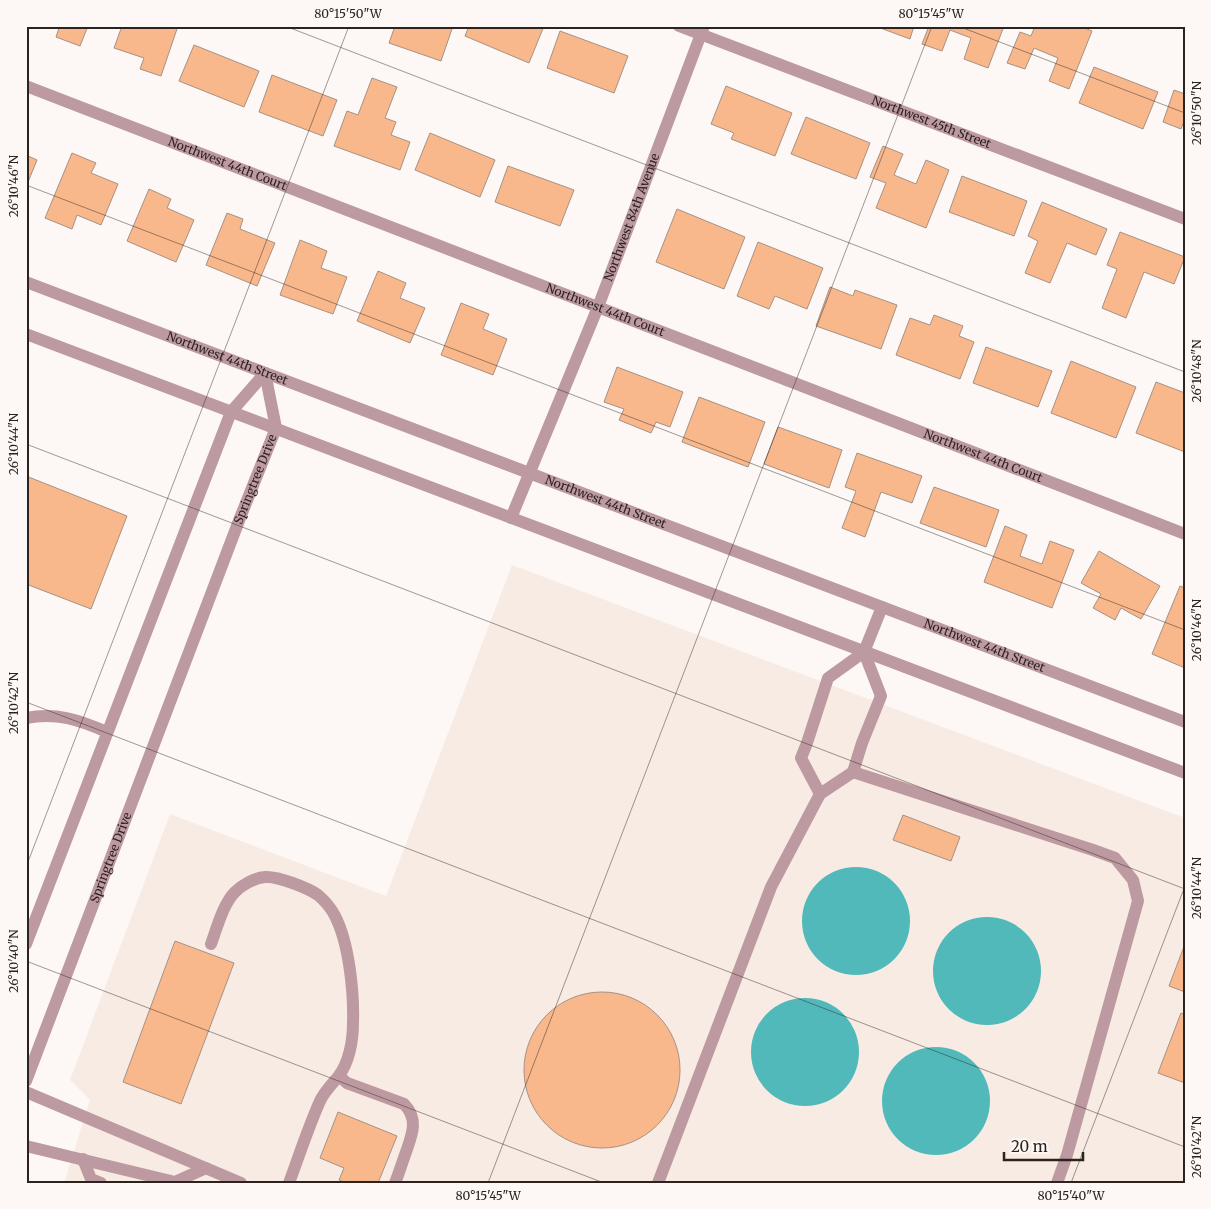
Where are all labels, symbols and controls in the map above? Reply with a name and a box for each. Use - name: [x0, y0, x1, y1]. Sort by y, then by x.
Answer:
- text: 80°15'50"W: [314, 6, 383, 21]
- text: 80°15'45"W: [898, 6, 965, 21]
- text: 26°10'50"N: [1189, 80, 1204, 145]
- street label: Northwest 45th Street: [870, 92, 994, 151]
- street label: Northwest 44th Court: [166, 134, 289, 193]
- street label: Northwest 84th Avenue: [600, 151, 662, 283]
- text: 26°10'46"N: [6, 154, 21, 217]
- street label: Northwest 44th Court: [544, 280, 667, 339]
- street label: Northwest 44th Street: [165, 328, 290, 388]
- text: 26°10'48"N: [1189, 339, 1204, 402]
- text: 26°10'44"N: [6, 412, 21, 475]
- street label: Northwest 44th Court: [922, 426, 1045, 485]
- street label: Springtree Drive: [230, 432, 280, 526]
- street label: Northwest 44th Street: [543, 472, 669, 531]
- text: 26°10'46"N: [1189, 598, 1204, 661]
- street label: Northwest 44th Street: [922, 616, 1047, 675]
- text: 26°10'42"N: [6, 671, 21, 734]
- street label: Springtree Drive: [86, 810, 134, 905]
- text: 26°10'44"N: [1189, 856, 1204, 919]
- text: 26°10'40"N: [6, 929, 21, 993]
- text: 26°10'42"N: [1189, 1115, 1204, 1178]
- scale bar: [1004, 1129, 1082, 1161]
- text: 20 m: [1011, 1137, 1048, 1156]
- text: 80°15'45"W: [455, 1188, 522, 1203]
- text: 80°15'40"W: [1037, 1188, 1106, 1203]

